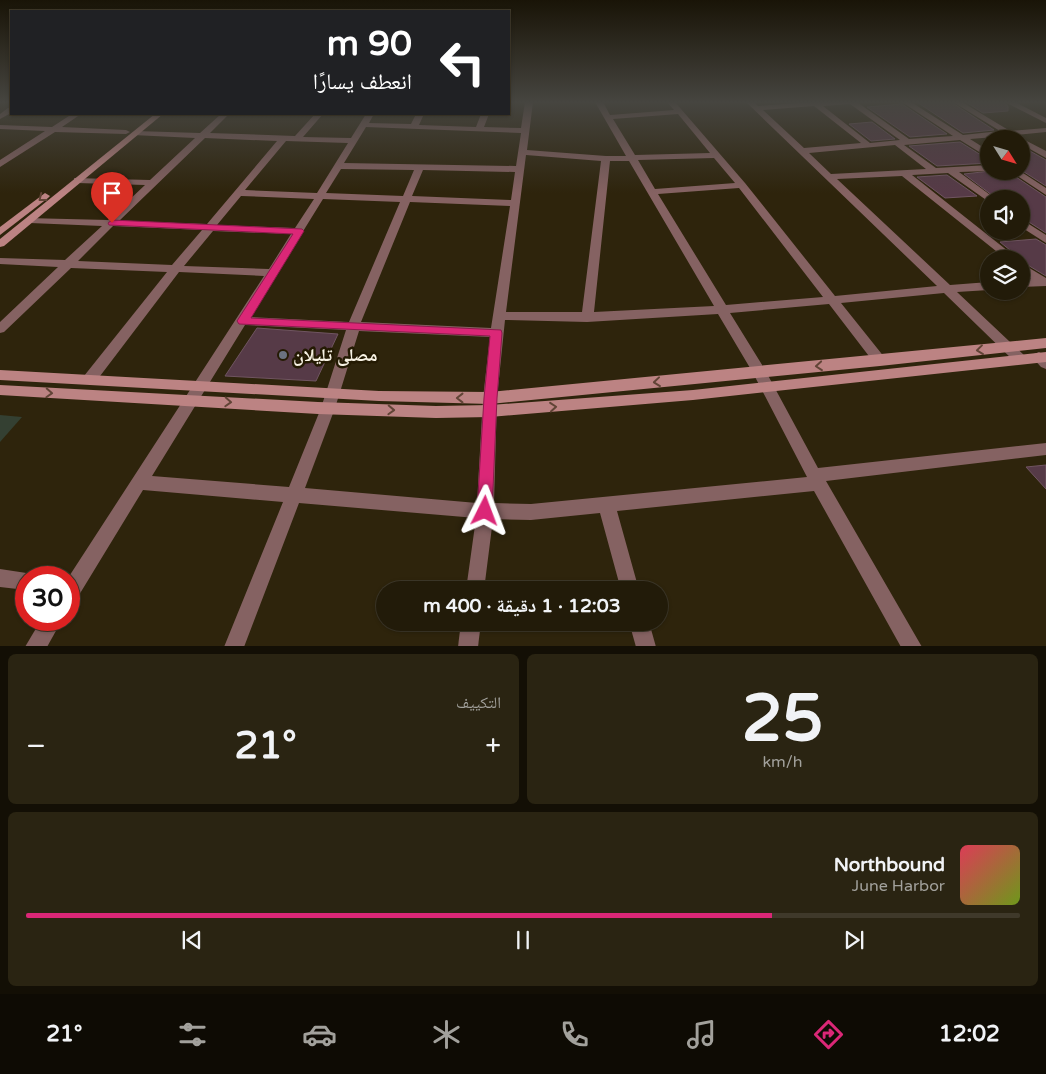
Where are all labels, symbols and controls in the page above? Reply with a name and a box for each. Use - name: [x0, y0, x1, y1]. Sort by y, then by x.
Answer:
- text: 90 m: [327, 23, 412, 65]
- icon: left: [430, 30, 495, 95]
- text: انعطف يسارًا: [313, 69, 412, 95]
- north arrow: [980, 130, 1030, 180]
- map controls: [980, 130, 1030, 300]
- pin: [91, 172, 133, 223]
- icon: arrive: [98, 179, 126, 207]
- button: sound: [980, 190, 1030, 240]
- one-way arrow: [39, 193, 48, 201]
- button: layers: [980, 250, 1030, 300]
- place label: مصلى تليلان: [293, 344, 378, 366]
- one-way arrow: [976, 344, 984, 355]
- marker: مصلى تليلان: [277, 349, 289, 361]
- one-way arrow: [814, 361, 822, 372]
- one-way arrow: [652, 376, 660, 387]
- one-way arrow: [45, 387, 53, 398]
- one-way arrow: [456, 393, 464, 403]
- one-way arrow: [225, 397, 233, 408]
- one-way arrow: [549, 401, 557, 412]
- one-way arrow: [387, 405, 395, 416]
- position arrow: [458, 484, 510, 536]
- speed limit sign: 30: [15, 566, 80, 631]
- text: 12:03 · 1 دقيقة · 400 m: [423, 595, 621, 617]
- text: 25: [742, 680, 823, 759]
- text: التكييف: [456, 693, 501, 713]
- text: 21°: [235, 723, 297, 769]
- text: −: [26, 729, 46, 763]
- text: +: [485, 729, 501, 763]
- text: km/h: [762, 752, 803, 772]
- text: Northbound: [834, 854, 945, 876]
- text: June Harbor: [852, 876, 945, 896]
- icon: previous: [178, 926, 206, 954]
- icon: pause: [509, 926, 537, 954]
- icon: next: [840, 926, 868, 954]
- icon: filters: [175, 1017, 210, 1052]
- icon: car: [302, 1017, 337, 1052]
- icon: climate: [429, 1017, 464, 1052]
- icon: phone: [557, 1017, 592, 1052]
- icon: music: [684, 1017, 719, 1052]
- icon: directions: [811, 1017, 846, 1052]
- text: 21°: [46, 1021, 82, 1047]
- text: 12:02: [939, 1021, 1000, 1047]

